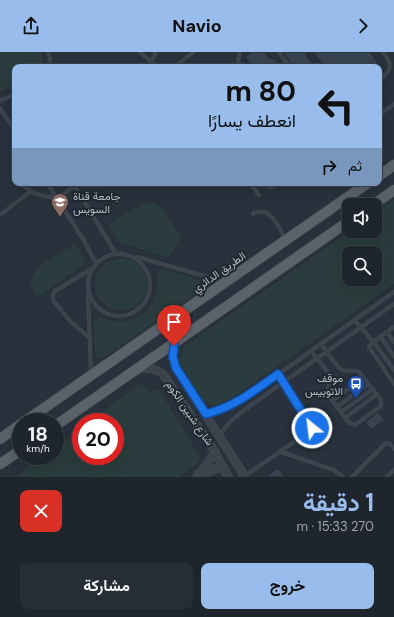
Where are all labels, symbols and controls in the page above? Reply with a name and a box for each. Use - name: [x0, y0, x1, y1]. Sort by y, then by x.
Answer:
- text: Navio: [172, 14, 222, 38]
- icon: share: [20, 15, 42, 37]
- icon: forward: [352, 15, 374, 37]
- text: 80 m: [226, 73, 296, 110]
- icon: left: [310, 80, 362, 132]
- text: انعطف يسارًا: [208, 109, 296, 133]
- icon: right: [318, 156, 340, 178]
- text: ثم: [348, 156, 362, 176]
- place label: جامعة قناة السويس: [73, 189, 121, 216]
- school or university icon: جامعة قناة السويس: [50, 192, 70, 217]
- map controls: [342, 198, 382, 286]
- button: sound: [342, 198, 382, 238]
- button: search: [342, 246, 382, 286]
- street label: الطريق الدائري: [190, 249, 250, 298]
- pin: [157, 305, 191, 346]
- icon: arrive: [163, 311, 185, 333]
- place label: موقف الاتوبيس: [305, 371, 343, 398]
- bus stop icon: موقف الاتوبيس: [346, 374, 366, 399]
- street label: شارع شبين الكوم: [162, 378, 217, 449]
- position arrow: [291, 407, 333, 449]
- speed limit sign: 20: [72, 413, 124, 465]
- text: 18: [28, 421, 48, 447]
- text: km/h: [26, 442, 50, 455]
- text: 1 دقيقة: [303, 487, 374, 518]
- button: close: [20, 490, 62, 532]
- text: 270 m · 15:33: [297, 518, 374, 535]
- button: مشاركة: [20, 563, 193, 609]
- button: خروج: [201, 563, 374, 609]

